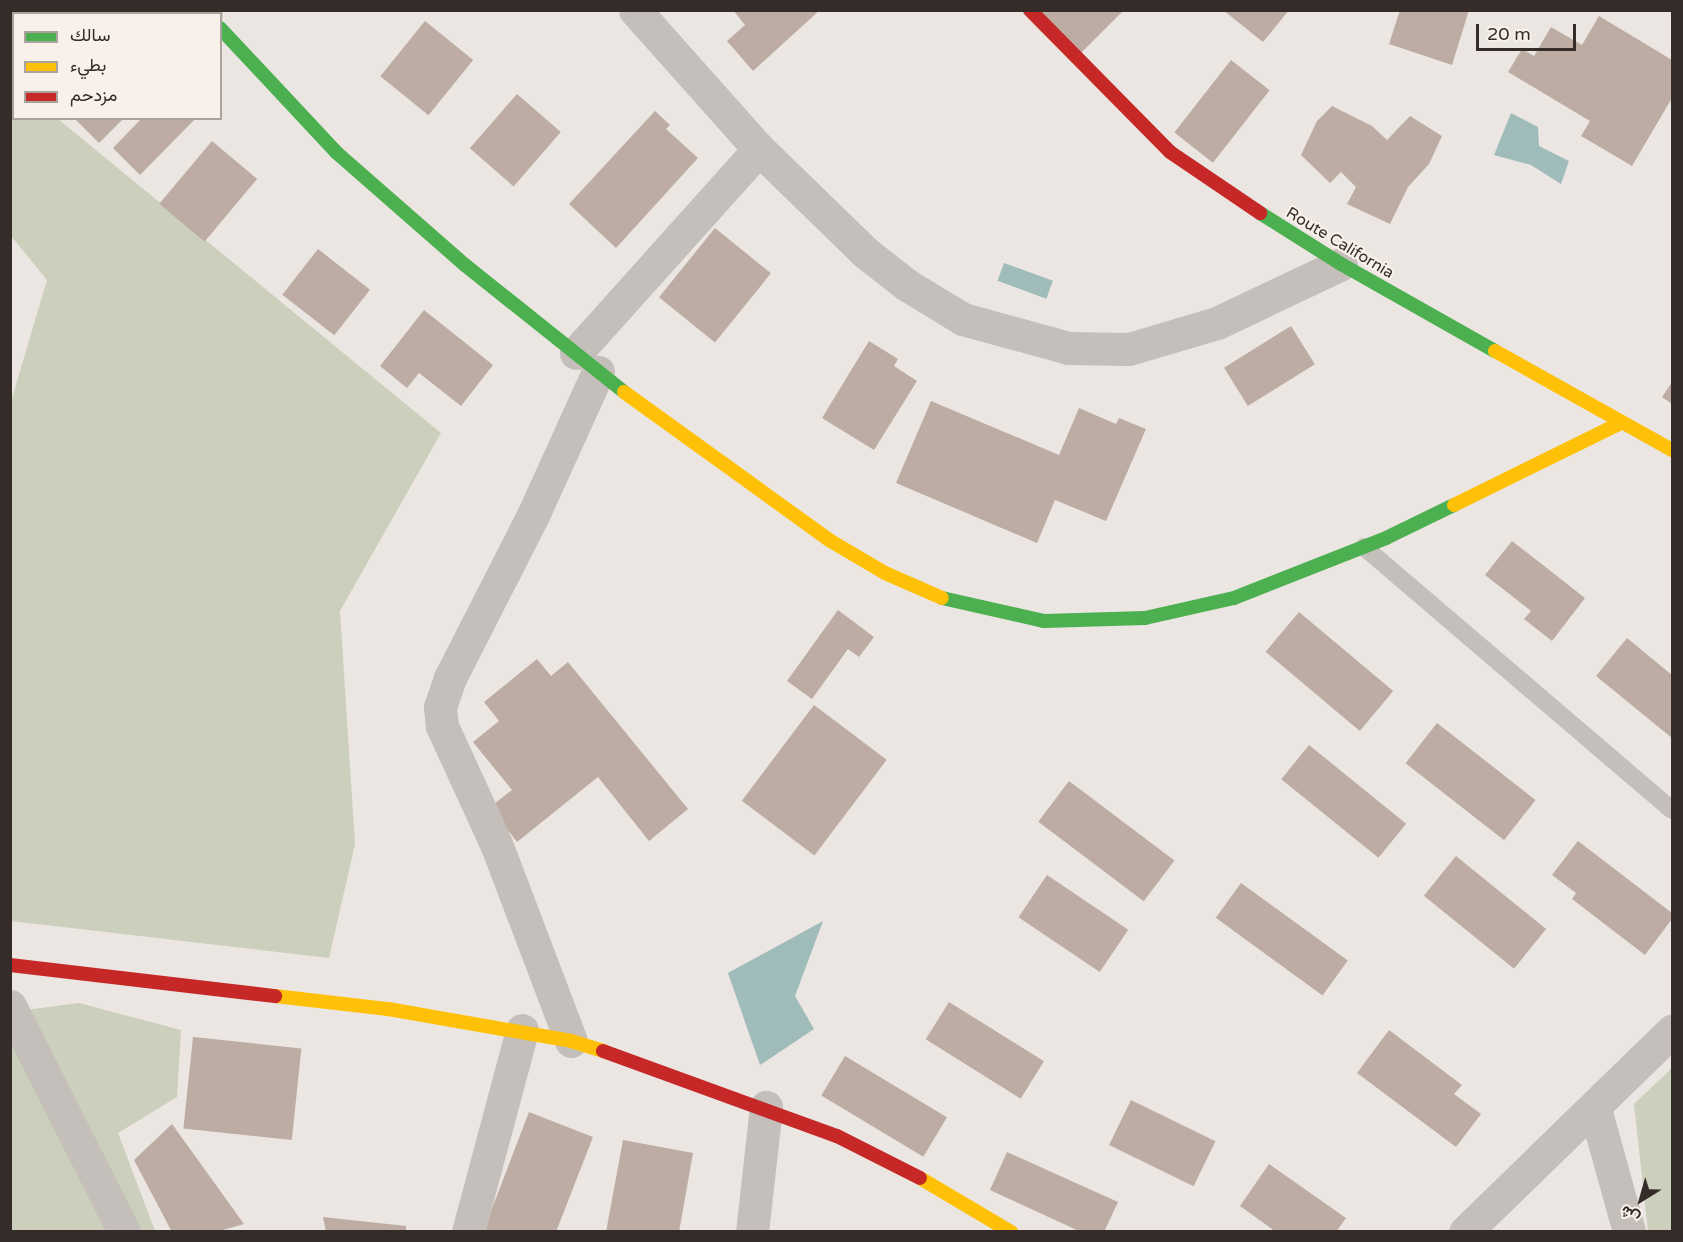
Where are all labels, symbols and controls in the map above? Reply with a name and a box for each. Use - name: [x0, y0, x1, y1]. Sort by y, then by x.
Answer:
- legend: [12, 12, 222, 120]
- scale bar: [1479, 12, 1580, 50]
- text: 20 m: [1487, 23, 1531, 45]
- text: سالك: [70, 24, 110, 46]
- text: بطيء: [70, 54, 106, 76]
- text: مزدحم: [70, 84, 117, 106]
- street label: Route California: [1283, 203, 1397, 283]
- north arrow: [1611, 1170, 1671, 1230]
- text: ش: [1616, 1201, 1644, 1228]

